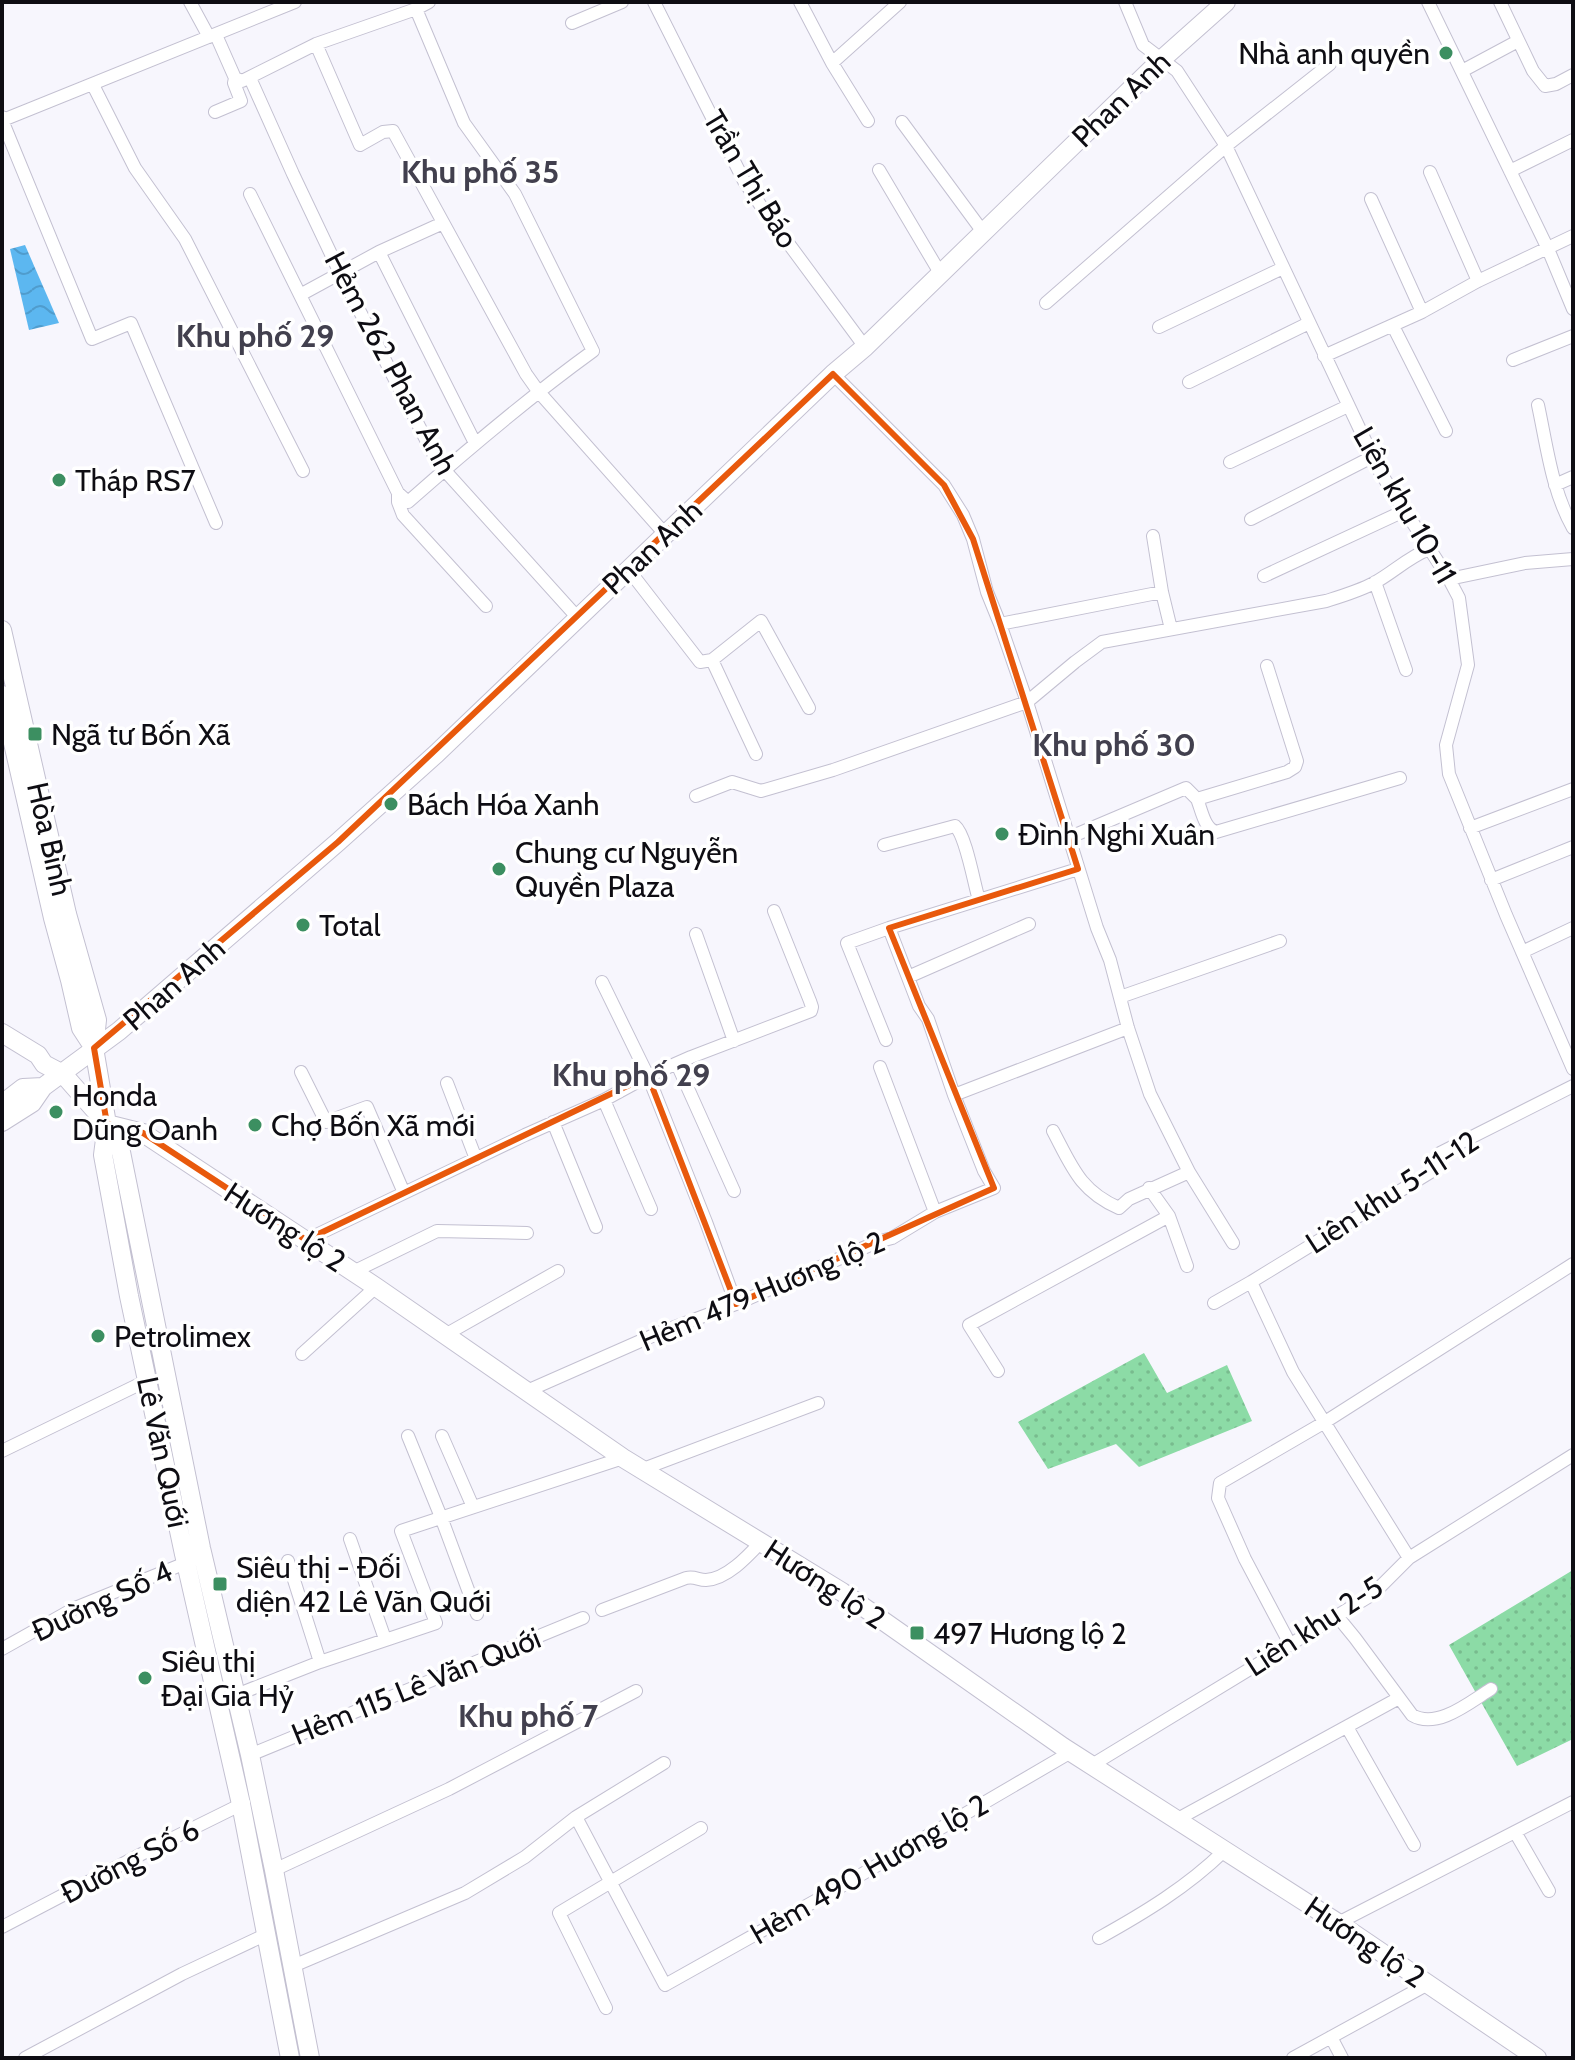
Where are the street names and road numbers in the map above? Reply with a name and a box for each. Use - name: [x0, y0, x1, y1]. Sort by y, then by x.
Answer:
- street label: Phan Anh: [1064, 43, 1178, 155]
- street label: Trần Thị Báo: [695, 103, 807, 255]
- street label: Hẻm 262 Phan Anh: [317, 245, 465, 481]
- street label: Liên khu 10-11: [1345, 420, 1465, 590]
- street label: Phan Anh: [595, 492, 709, 602]
- street label: Hòa Bình: [19, 779, 81, 899]
- street label: Phan Anh: [116, 930, 232, 1038]
- street label: Liên khu 5-11-12: [1299, 1122, 1485, 1262]
- street label: Hương lộ 2: [217, 1174, 353, 1280]
- street label: Hẻm 479 Hương lộ 2: [634, 1223, 890, 1359]
- street label: Lê Văn Quới: [129, 1373, 197, 1531]
- street label: Hương lộ 2: [757, 1531, 893, 1637]
- street label: Đường Số 4: [26, 1552, 178, 1650]
- street label: Liên khu 2-5: [1238, 1568, 1390, 1684]
- street label: Hẻm 115 Lê Văn Quới: [286, 1619, 546, 1753]
- street label: Hẻm 490 Hương lộ 2: [743, 1786, 995, 1952]
- street label: Đường Số 6: [55, 1810, 205, 1912]
- street label: Hương lộ 2: [1298, 1888, 1432, 1996]

